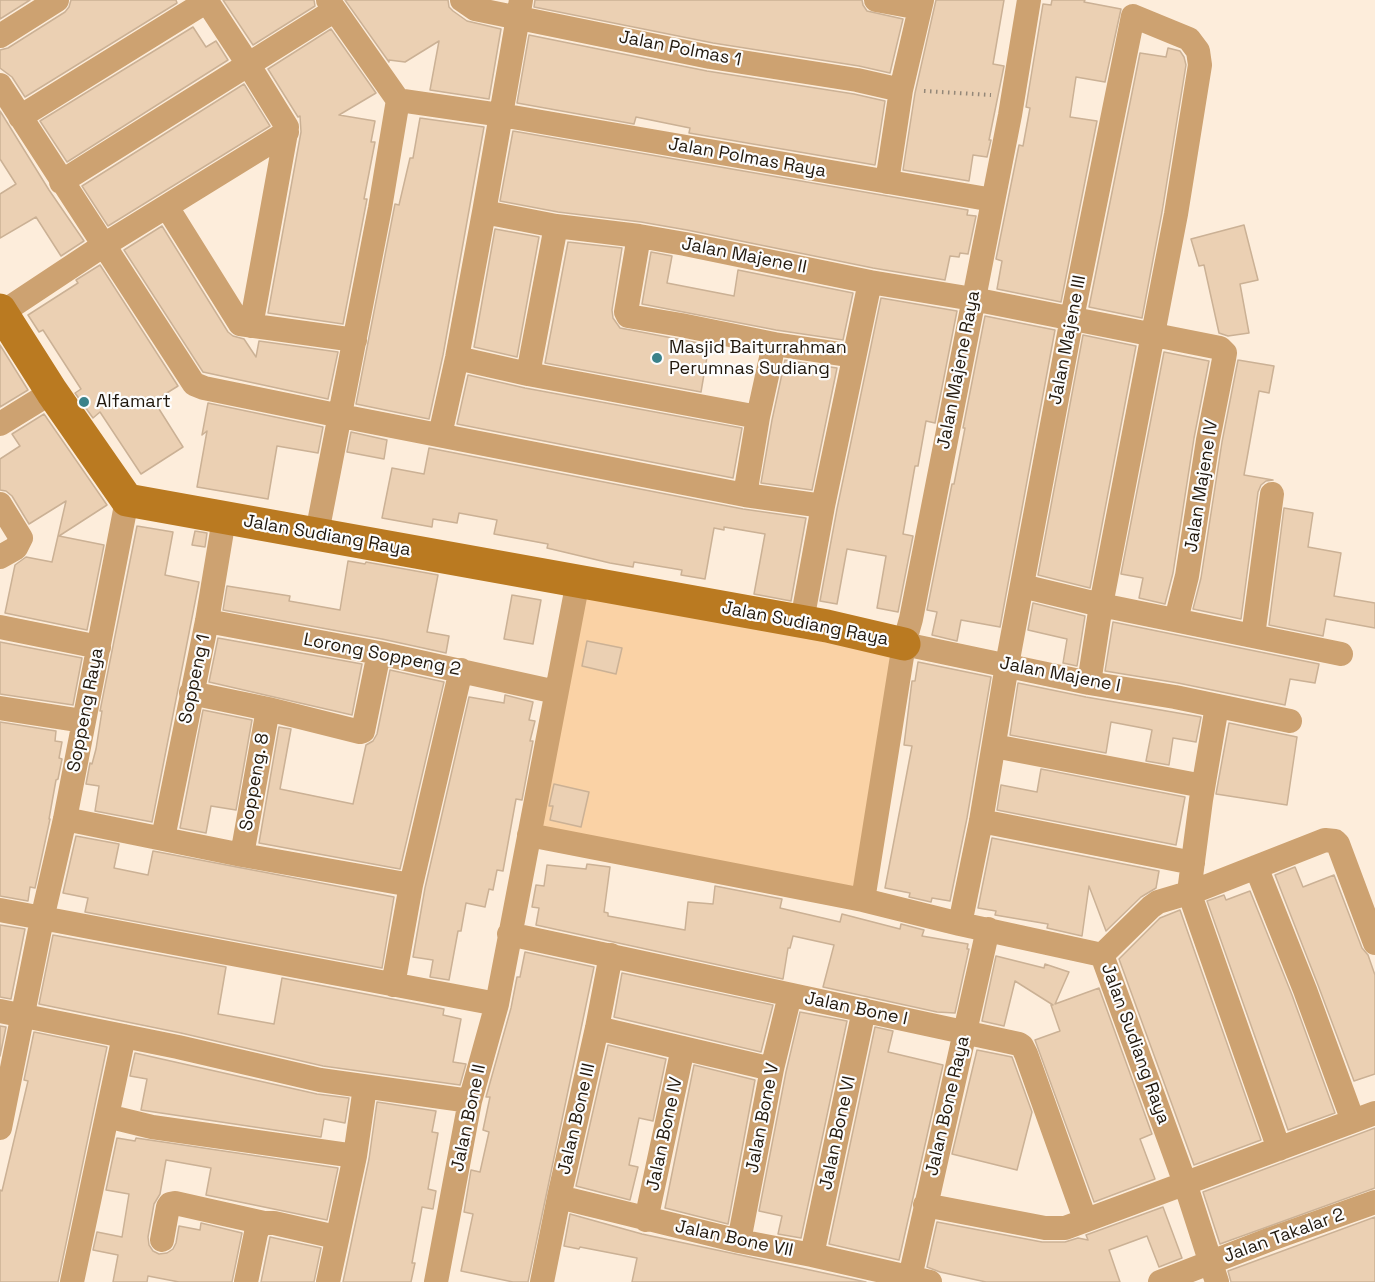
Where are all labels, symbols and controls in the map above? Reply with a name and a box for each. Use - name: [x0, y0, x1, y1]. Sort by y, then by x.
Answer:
- street label: Jalan Polmas 1: [617, 27, 743, 71]
- street label: Jalan Polmas Raya: [666, 133, 828, 183]
- street label: Jalan Majene II: [680, 233, 808, 279]
- street label: Jalan Majene III: [1045, 273, 1091, 407]
- street label: Jalan Majene Raya: [933, 289, 985, 451]
- place label: Masjid Baiturrahman Perumnas Sudiang: [669, 337, 847, 380]
- marker: Masjid Baiturrahman Perumnas Sudiang: [650, 351, 664, 365]
- place label: Alfamart: [96, 391, 171, 413]
- marker: Alfamart: [77, 395, 91, 409]
- street label: Jalan Majene IV: [1181, 418, 1223, 554]
- street label: Jalan Sudiang Raya: [242, 511, 412, 561]
- street label: Jalan Sudiang Raya: [720, 597, 890, 651]
- street label: Lorong Soppeng 2: [302, 629, 462, 681]
- street label: Soppeng 1: [175, 632, 215, 726]
- street label: Soppeng Raya: [63, 646, 109, 774]
- street label: Jalan Majene I: [998, 653, 1122, 697]
- street label: Soppeng. 8: [236, 731, 274, 833]
- street label: Jalan Sudiang Raya: [1096, 961, 1174, 1127]
- street label: Jalan Bone I: [803, 988, 909, 1030]
- street label: Jalan Bone Raya: [921, 1034, 975, 1178]
- street label: Jalan Bone III: [554, 1061, 600, 1177]
- street label: Jalan Bone V: [742, 1061, 784, 1175]
- street label: Jalan Bone II: [447, 1062, 491, 1174]
- street label: Jalan Bone VI: [815, 1074, 861, 1192]
- street label: Jalan Bone IV: [642, 1075, 688, 1193]
- street label: Jalan Takalar 2: [1221, 1204, 1347, 1268]
- street label: Jalan Bone VII: [673, 1216, 795, 1262]

